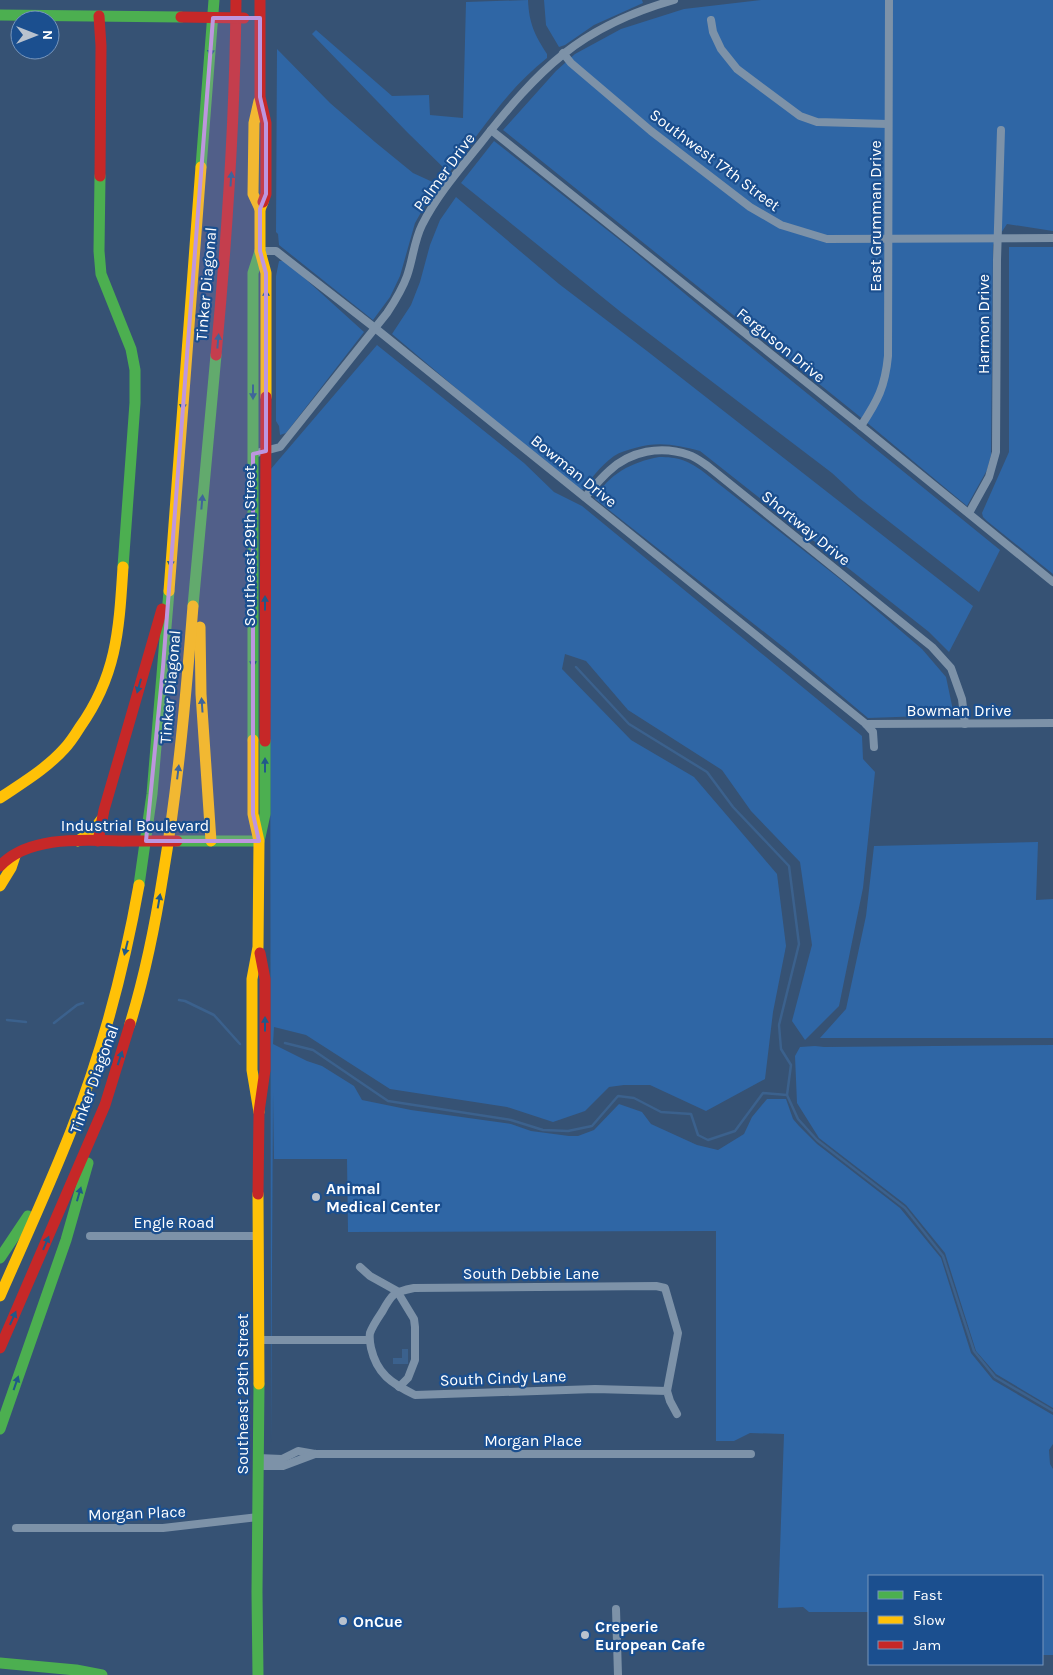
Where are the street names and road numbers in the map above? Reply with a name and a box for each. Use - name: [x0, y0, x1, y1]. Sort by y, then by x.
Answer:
- street label: Southwest 17th Street: [646, 105, 784, 215]
- street label: Palmer Drive: [409, 129, 479, 215]
- street label: East Grumman Drive: [866, 140, 885, 292]
- street label: Tinker Diagonal: [192, 226, 220, 342]
- street label: Harmon Drive: [974, 274, 993, 374]
- street label: Ferguson Drive: [733, 304, 829, 386]
- street label: Bowman Drive: [527, 431, 621, 511]
- street label: Southeast 29th Street: [240, 466, 259, 626]
- street label: Shortway Drive: [758, 486, 854, 570]
- street label: Tinker Diagonal: [156, 629, 184, 745]
- street label: Bowman Drive: [907, 701, 1011, 720]
- street label: Industrial Boulevard: [61, 816, 209, 835]
- street label: Tinker Diagonal: [66, 1022, 122, 1136]
- street label: Engle Road: [133, 1213, 215, 1232]
- street label: South Debbie Lane: [463, 1264, 599, 1283]
- street label: Southeast 29th Street: [233, 1314, 252, 1474]
- street label: South Cindy Lane: [439, 1366, 567, 1390]
- street label: Morgan Place: [484, 1431, 582, 1450]
- street label: Morgan Place: [88, 1502, 186, 1524]

